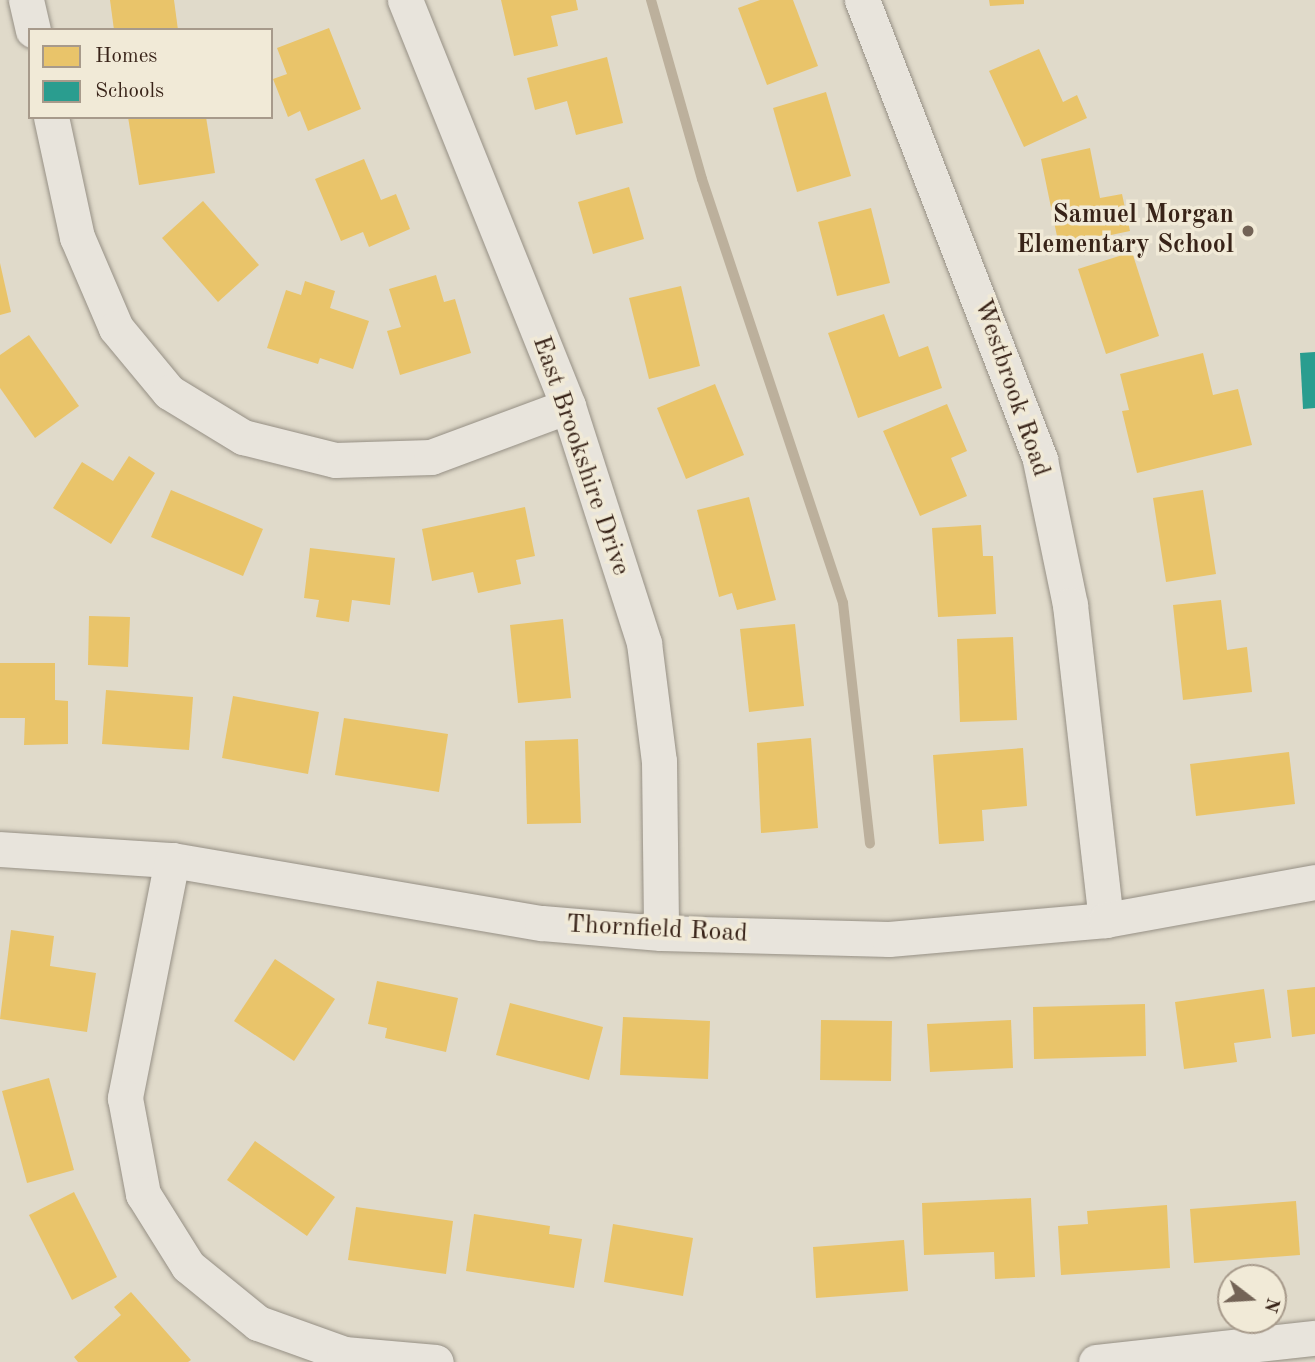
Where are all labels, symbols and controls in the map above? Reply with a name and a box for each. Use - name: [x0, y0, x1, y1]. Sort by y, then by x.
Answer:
- legend: [28, 28, 273, 119]
- text: Homes: [95, 46, 157, 67]
- text: Schools: [95, 81, 164, 102]
- place label: Samuel Morgan Elementary School: [1016, 200, 1234, 262]
- marker: Samuel Morgan Elementary School: [1240, 223, 1256, 239]
- street label: Westbrook Road: [966, 295, 1056, 481]
- street label: East Brookshire Drive: [524, 332, 636, 580]
- street label: Thornfield Road: [565, 910, 749, 950]
- north arrow: [1217, 1264, 1287, 1334]
- text: N: [1259, 1295, 1282, 1314]

